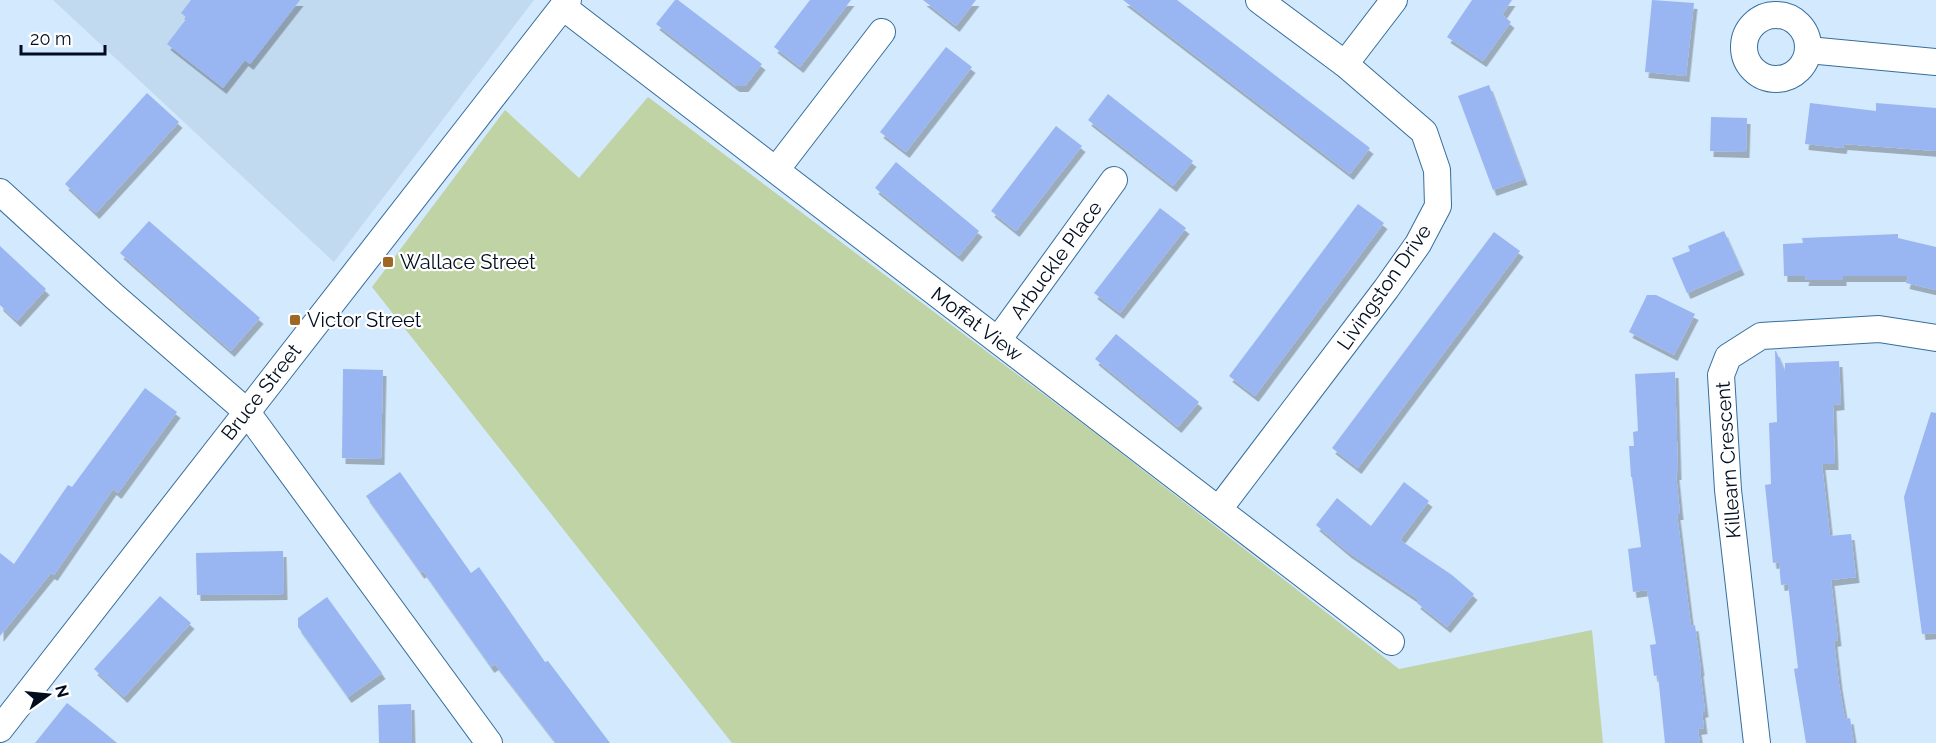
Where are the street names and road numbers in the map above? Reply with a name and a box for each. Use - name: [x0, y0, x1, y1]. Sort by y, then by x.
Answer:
- street label: Arbuckle Place: [1005, 196, 1107, 324]
- street label: Livingston Drive: [1332, 219, 1436, 354]
- street label: Moffat View: [927, 282, 1027, 366]
- street label: Bruce Street: [216, 339, 306, 445]
- street label: Killearn Crescent: [1711, 380, 1745, 539]

